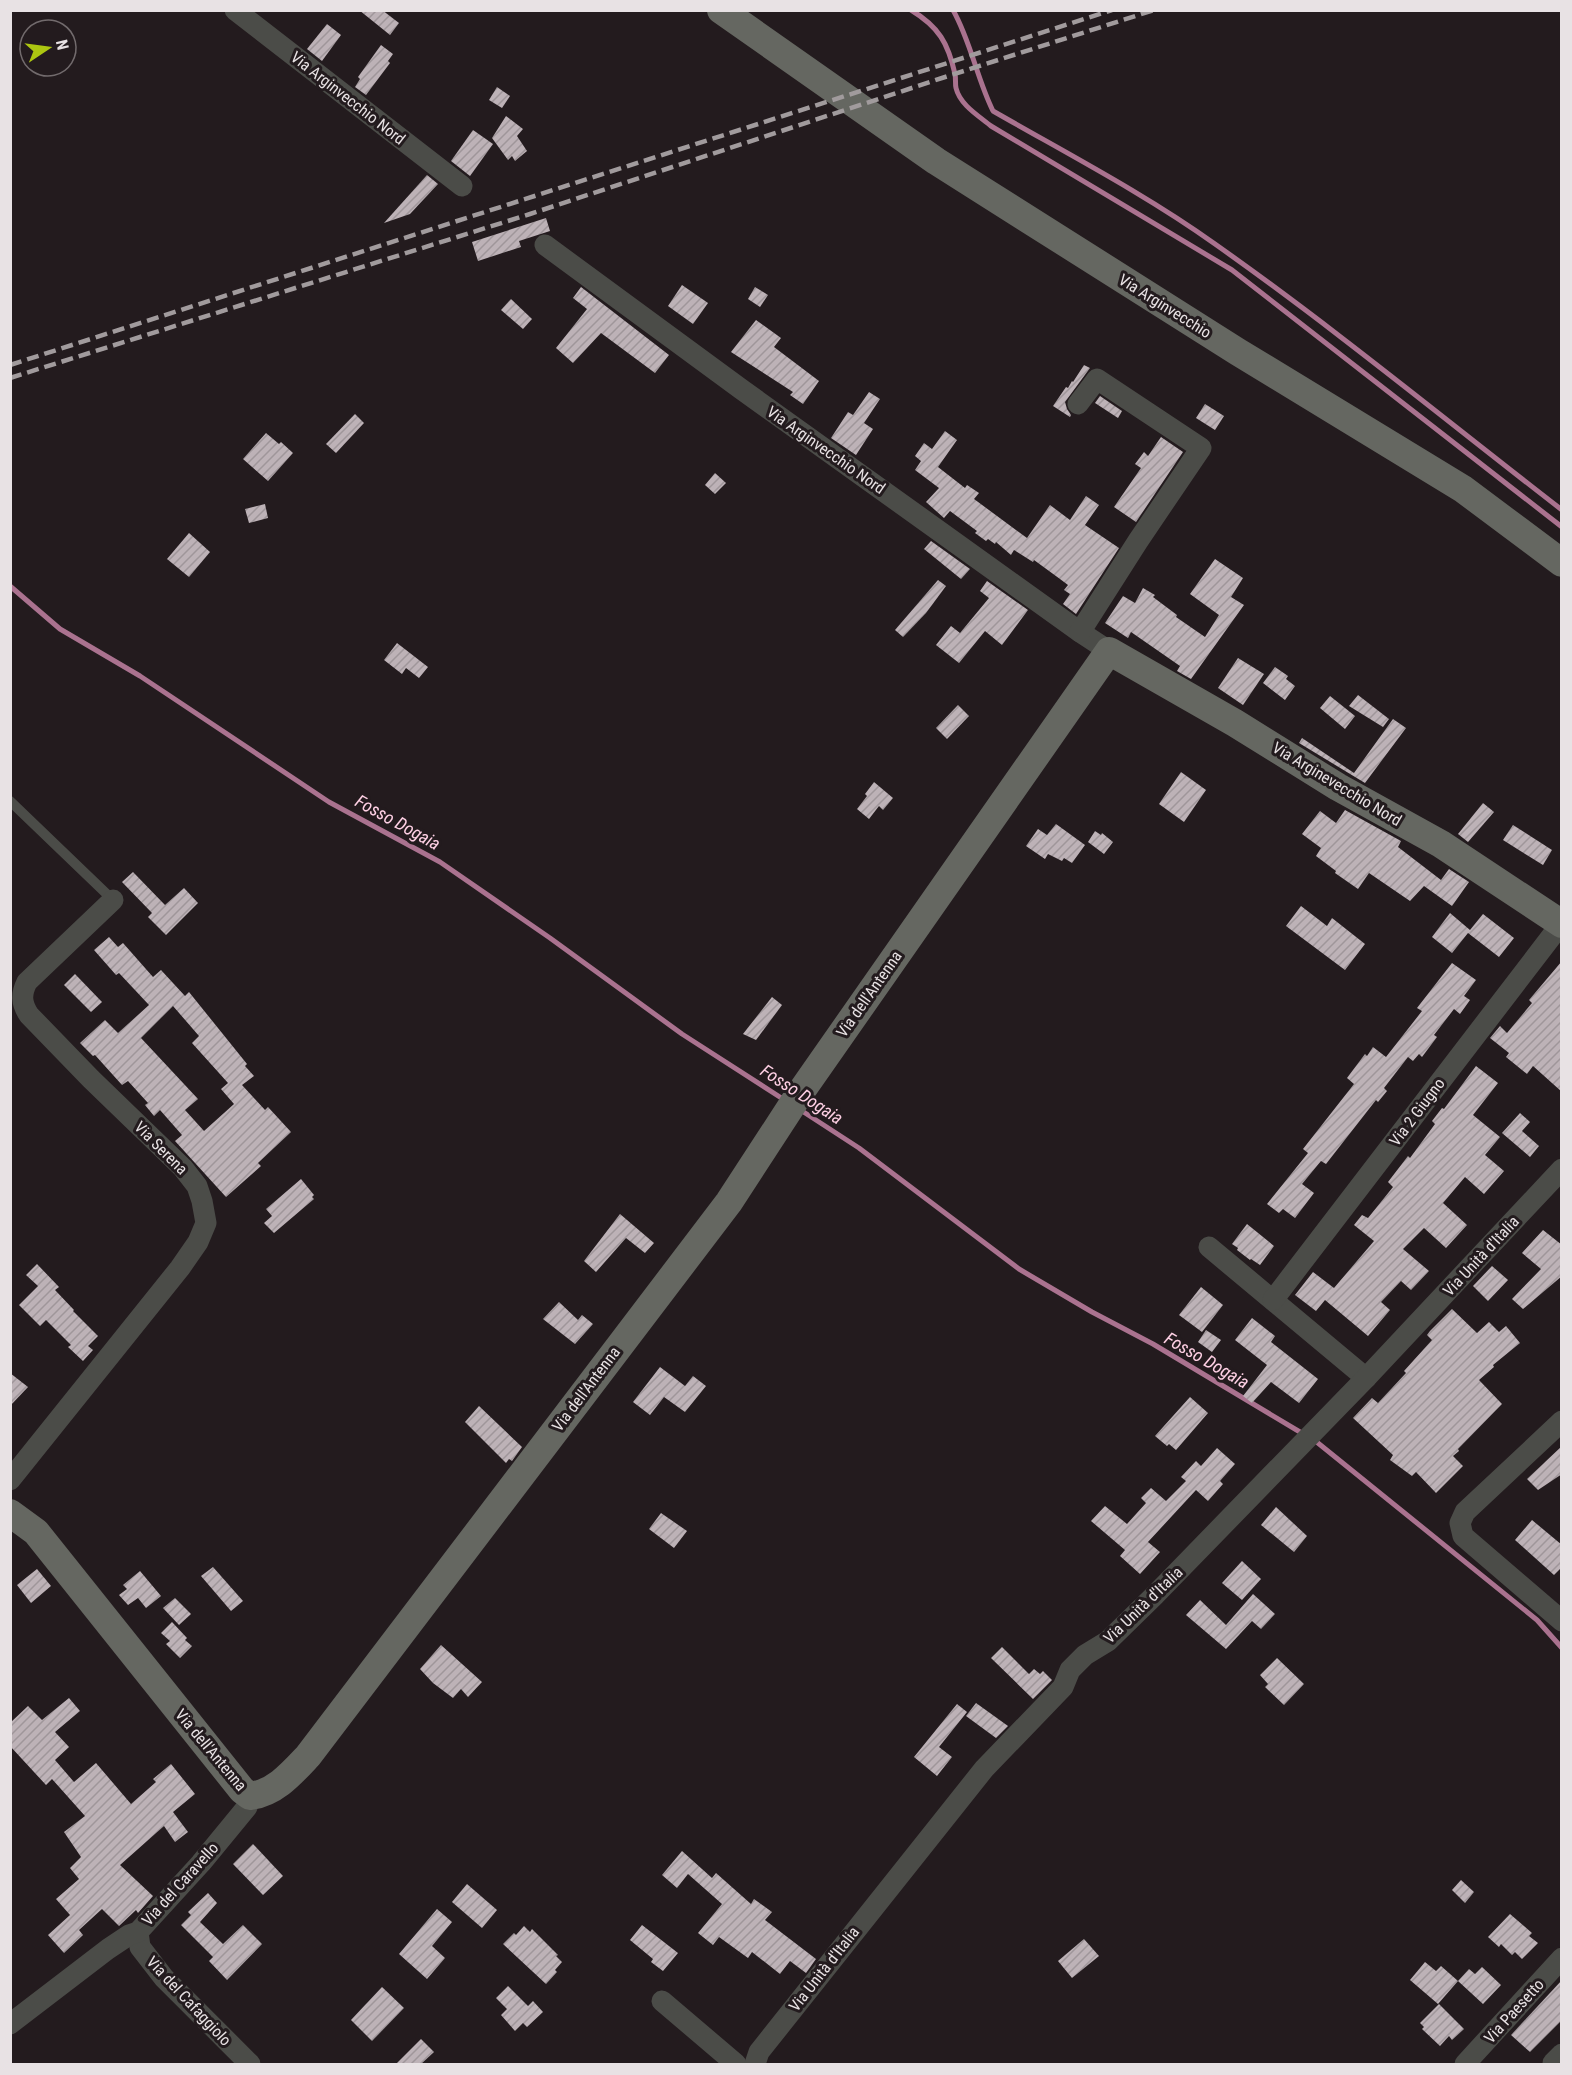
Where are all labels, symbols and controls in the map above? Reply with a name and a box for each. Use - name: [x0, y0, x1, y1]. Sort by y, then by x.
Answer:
- north arrow: [18, 18, 78, 78]
- text: N: [52, 38, 72, 52]
- street label: Via Arginvecchio Nord: [287, 47, 409, 149]
- street label: Via Arginvecchio: [1115, 270, 1215, 342]
- street label: Via Arginvecchio Nord: [763, 402, 889, 498]
- street label: Via Arginevecchio Nord: [1269, 738, 1405, 830]
- water label: Fosso Dogaia: [352, 790, 444, 854]
- street label: Via dell'Antenna: [832, 947, 906, 1041]
- water label: Fosso Dogaia: [757, 1060, 847, 1128]
- street label: Via 2 Giugno: [1385, 1074, 1449, 1150]
- street label: Via Serena: [130, 1117, 192, 1179]
- street label: Via Unità d'Italia: [1439, 1212, 1523, 1300]
- water label: Fosso Dogaia: [1161, 1327, 1253, 1393]
- street label: Via dell'Antenna: [548, 1343, 624, 1435]
- street label: Via Unità d'Italia: [1100, 1563, 1186, 1647]
- street label: Via dell'Antenna: [171, 1705, 251, 1795]
- street label: Via del Caravello: [138, 1839, 222, 1929]
- street label: Via Unità d'Italia: [785, 1923, 863, 2015]
- street label: Via del Cafaggiolo: [143, 1952, 235, 2050]
- street label: Via Paesetto: [1480, 1975, 1548, 2047]

